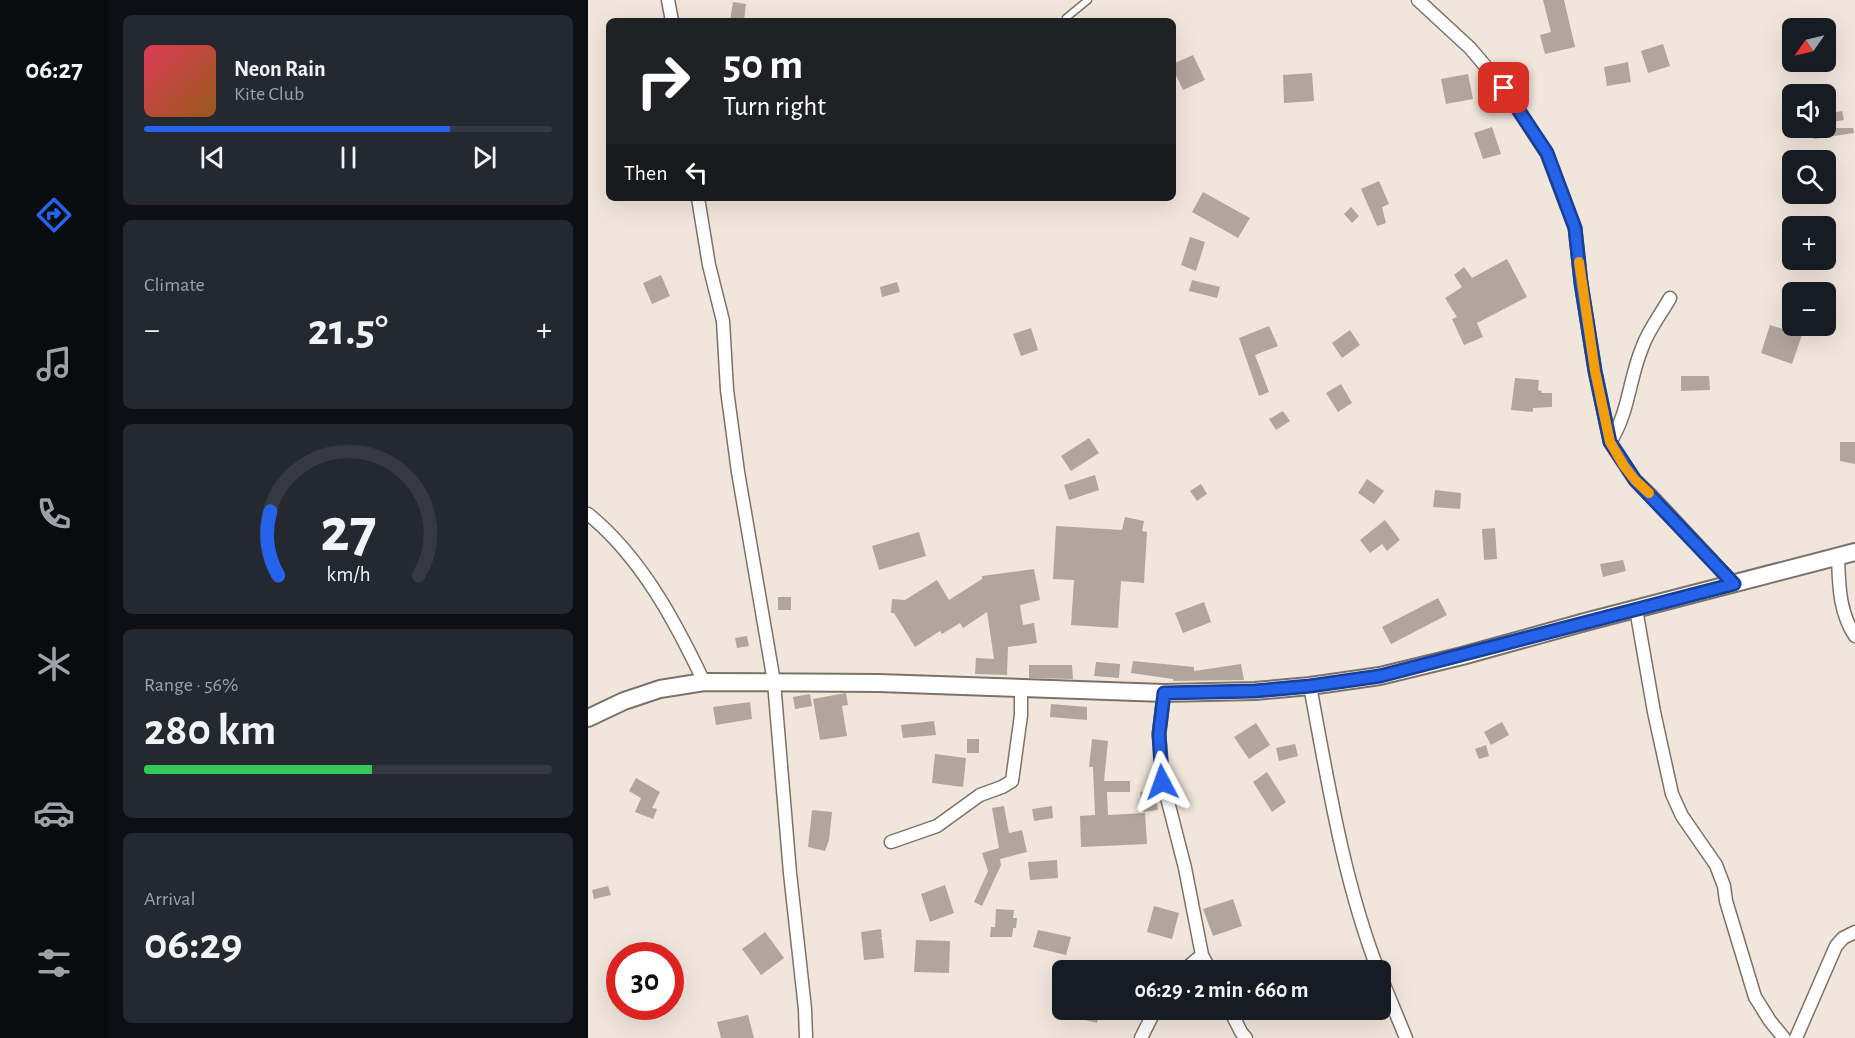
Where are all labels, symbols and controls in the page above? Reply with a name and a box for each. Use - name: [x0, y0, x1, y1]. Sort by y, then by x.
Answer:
- north arrow: [1782, 18, 1836, 72]
- map controls: [1782, 18, 1836, 336]
- icon: right: [624, 42, 702, 120]
- text: 50 m: [723, 44, 803, 86]
- text: 06:27: [25, 56, 83, 83]
- text: Neon Rain: [234, 58, 326, 80]
- pin: [1478, 62, 1529, 113]
- icon: arrive: [1487, 71, 1520, 104]
- text: Kite Club: [234, 84, 304, 104]
- button: sound: [1782, 84, 1836, 138]
- text: Turn right: [723, 93, 826, 120]
- icon: previous: [196, 141, 229, 174]
- icon: pause: [332, 141, 365, 174]
- icon: next: [468, 141, 501, 174]
- button: search: [1782, 150, 1836, 204]
- icon: left: [680, 156, 713, 189]
- text: Then: [624, 162, 668, 184]
- icon: directions: [33, 194, 75, 236]
- button: +: [1782, 216, 1836, 270]
- text: Climate: [144, 275, 205, 295]
- button: −: [1782, 282, 1836, 336]
- text: 21.5°: [308, 308, 388, 353]
- text: −: [144, 314, 160, 347]
- text: +: [536, 314, 552, 347]
- icon: music: [33, 343, 75, 385]
- icon: phone: [33, 493, 75, 535]
- text: 27: [320, 500, 376, 562]
- text: km/h: [326, 564, 370, 585]
- icon: climate: [33, 643, 75, 685]
- text: Range · 56%: [144, 675, 238, 695]
- text: 280 km: [144, 708, 276, 753]
- position arrow: [1130, 750, 1194, 814]
- icon: car: [33, 792, 75, 834]
- text: Arrival: [144, 889, 195, 909]
- text: 06:29: [144, 922, 242, 967]
- icon: filters: [33, 942, 75, 984]
- speed limit sign: 30: [606, 942, 684, 1020]
- text: 06:29 · 2 min · 660 m: [1134, 979, 1309, 1001]

